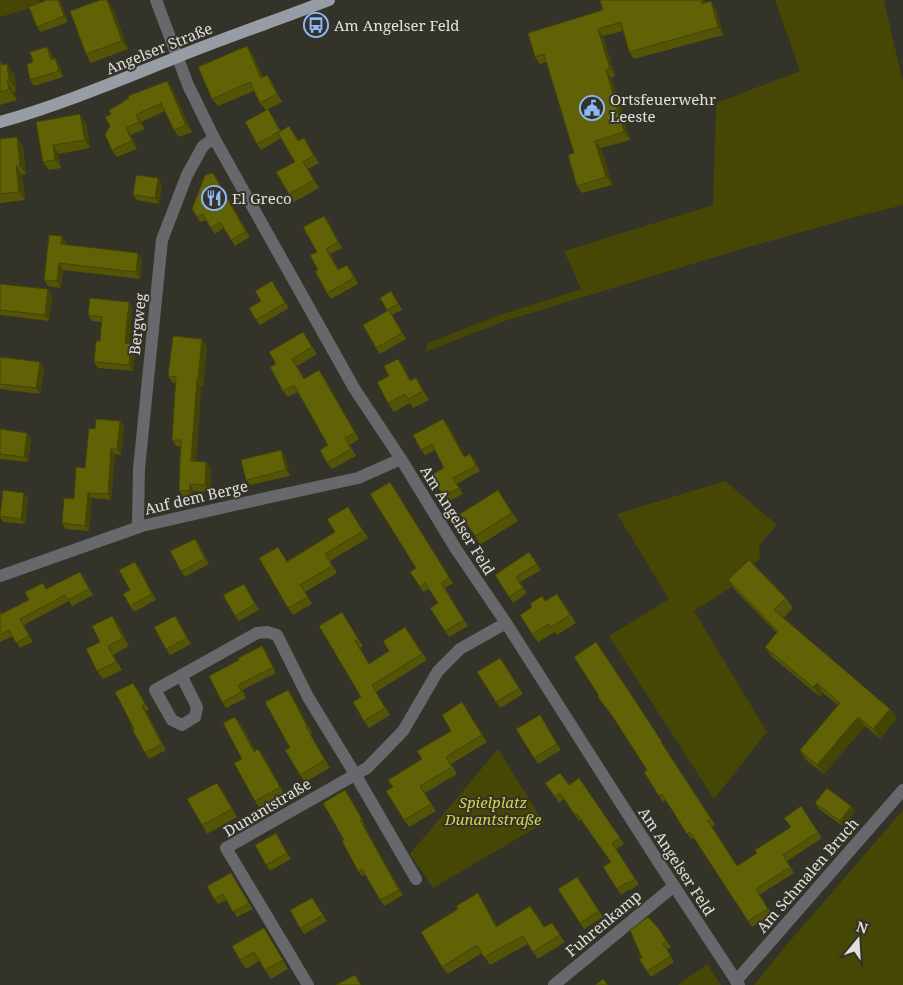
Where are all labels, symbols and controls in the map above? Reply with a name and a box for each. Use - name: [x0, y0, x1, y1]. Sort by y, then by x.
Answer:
- bus stop icon: Am Angelser Feld: [303, 12, 329, 38]
- place label: Am Angelser Feld: [334, 15, 460, 35]
- street label: Angelser Straße: [103, 18, 215, 78]
- place label: Ortsfeuerwehr Leeste: [610, 89, 716, 126]
- public building icon: Ortsfeuerwehr Leeste: [579, 95, 605, 121]
- restaurant icon: El Greco: [201, 185, 227, 211]
- place label: El Greco: [232, 188, 292, 208]
- street label: Bergweg: [124, 292, 150, 356]
- street label: Am Angelser Feld: [416, 461, 500, 579]
- street label: Auf dem Berge: [142, 475, 250, 519]
- street label: Dunantstraße: [220, 773, 314, 841]
- park label: Spielplatz Dunantstraße: [444, 792, 542, 829]
- street label: Am Angelser Feld: [634, 803, 720, 919]
- street label: Am Schmalen Bruch: [752, 813, 863, 937]
- street label: Fuhrenkamp: [561, 885, 645, 961]
- north arrow: [833, 915, 883, 965]
- text: N: [854, 916, 870, 938]

